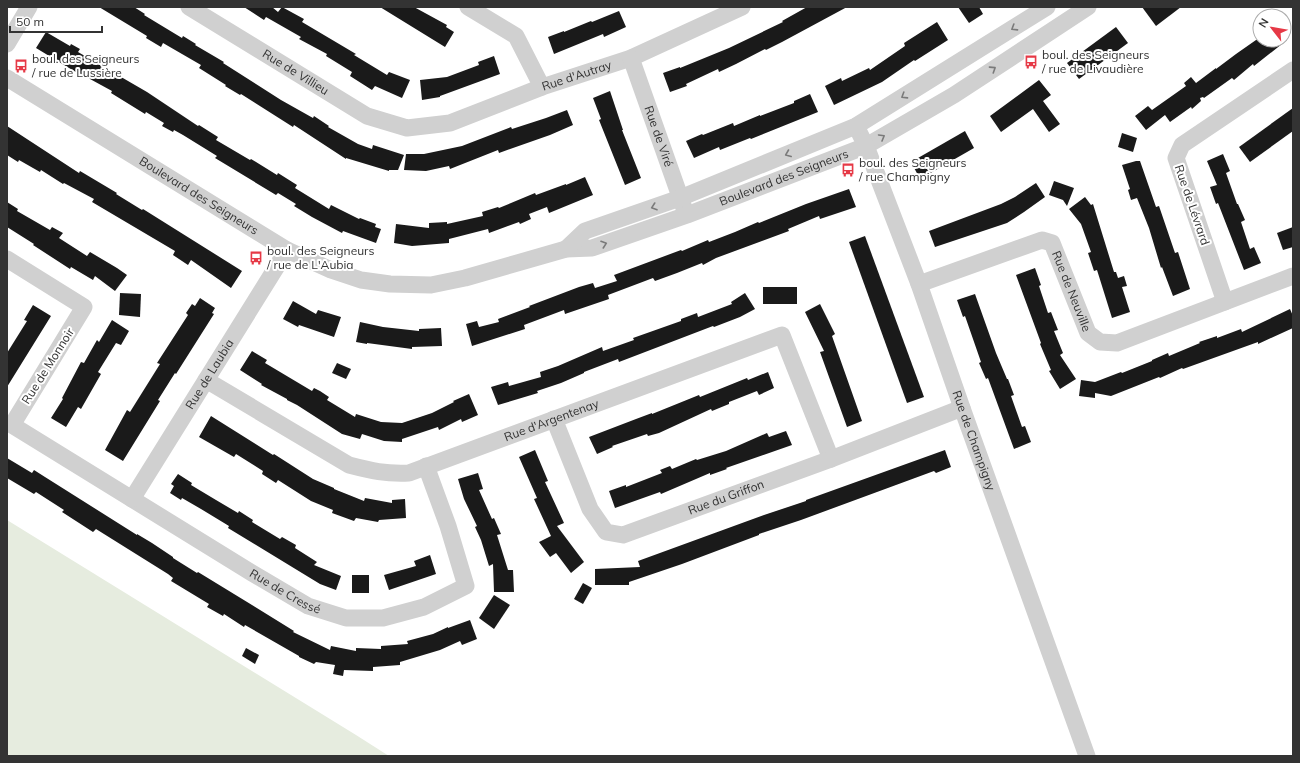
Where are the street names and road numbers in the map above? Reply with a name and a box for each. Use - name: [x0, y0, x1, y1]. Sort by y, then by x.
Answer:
- street label: Rue de Villieu: [260, 46, 332, 98]
- street label: Rue d'Autray: [540, 57, 614, 94]
- street label: Rue de Viré: [641, 103, 677, 169]
- street label: Boulevard des Seigneurs: [717, 146, 850, 209]
- street label: Boulevard des Seigneurs: [137, 153, 261, 238]
- street label: Rue de Lévrard: [1172, 163, 1213, 247]
- street label: Rue de Neuville: [1049, 248, 1095, 334]
- street label: Rue de Monnoir: [18, 324, 77, 407]
- street label: Rue de Laubia: [182, 336, 237, 412]
- street label: Rue de Champigny: [949, 388, 999, 493]
- street label: Rue d'Argentenay: [502, 395, 601, 444]
- street label: Rue du Griffon: [686, 476, 766, 518]
- street label: Rue de Cressé: [247, 565, 323, 616]

